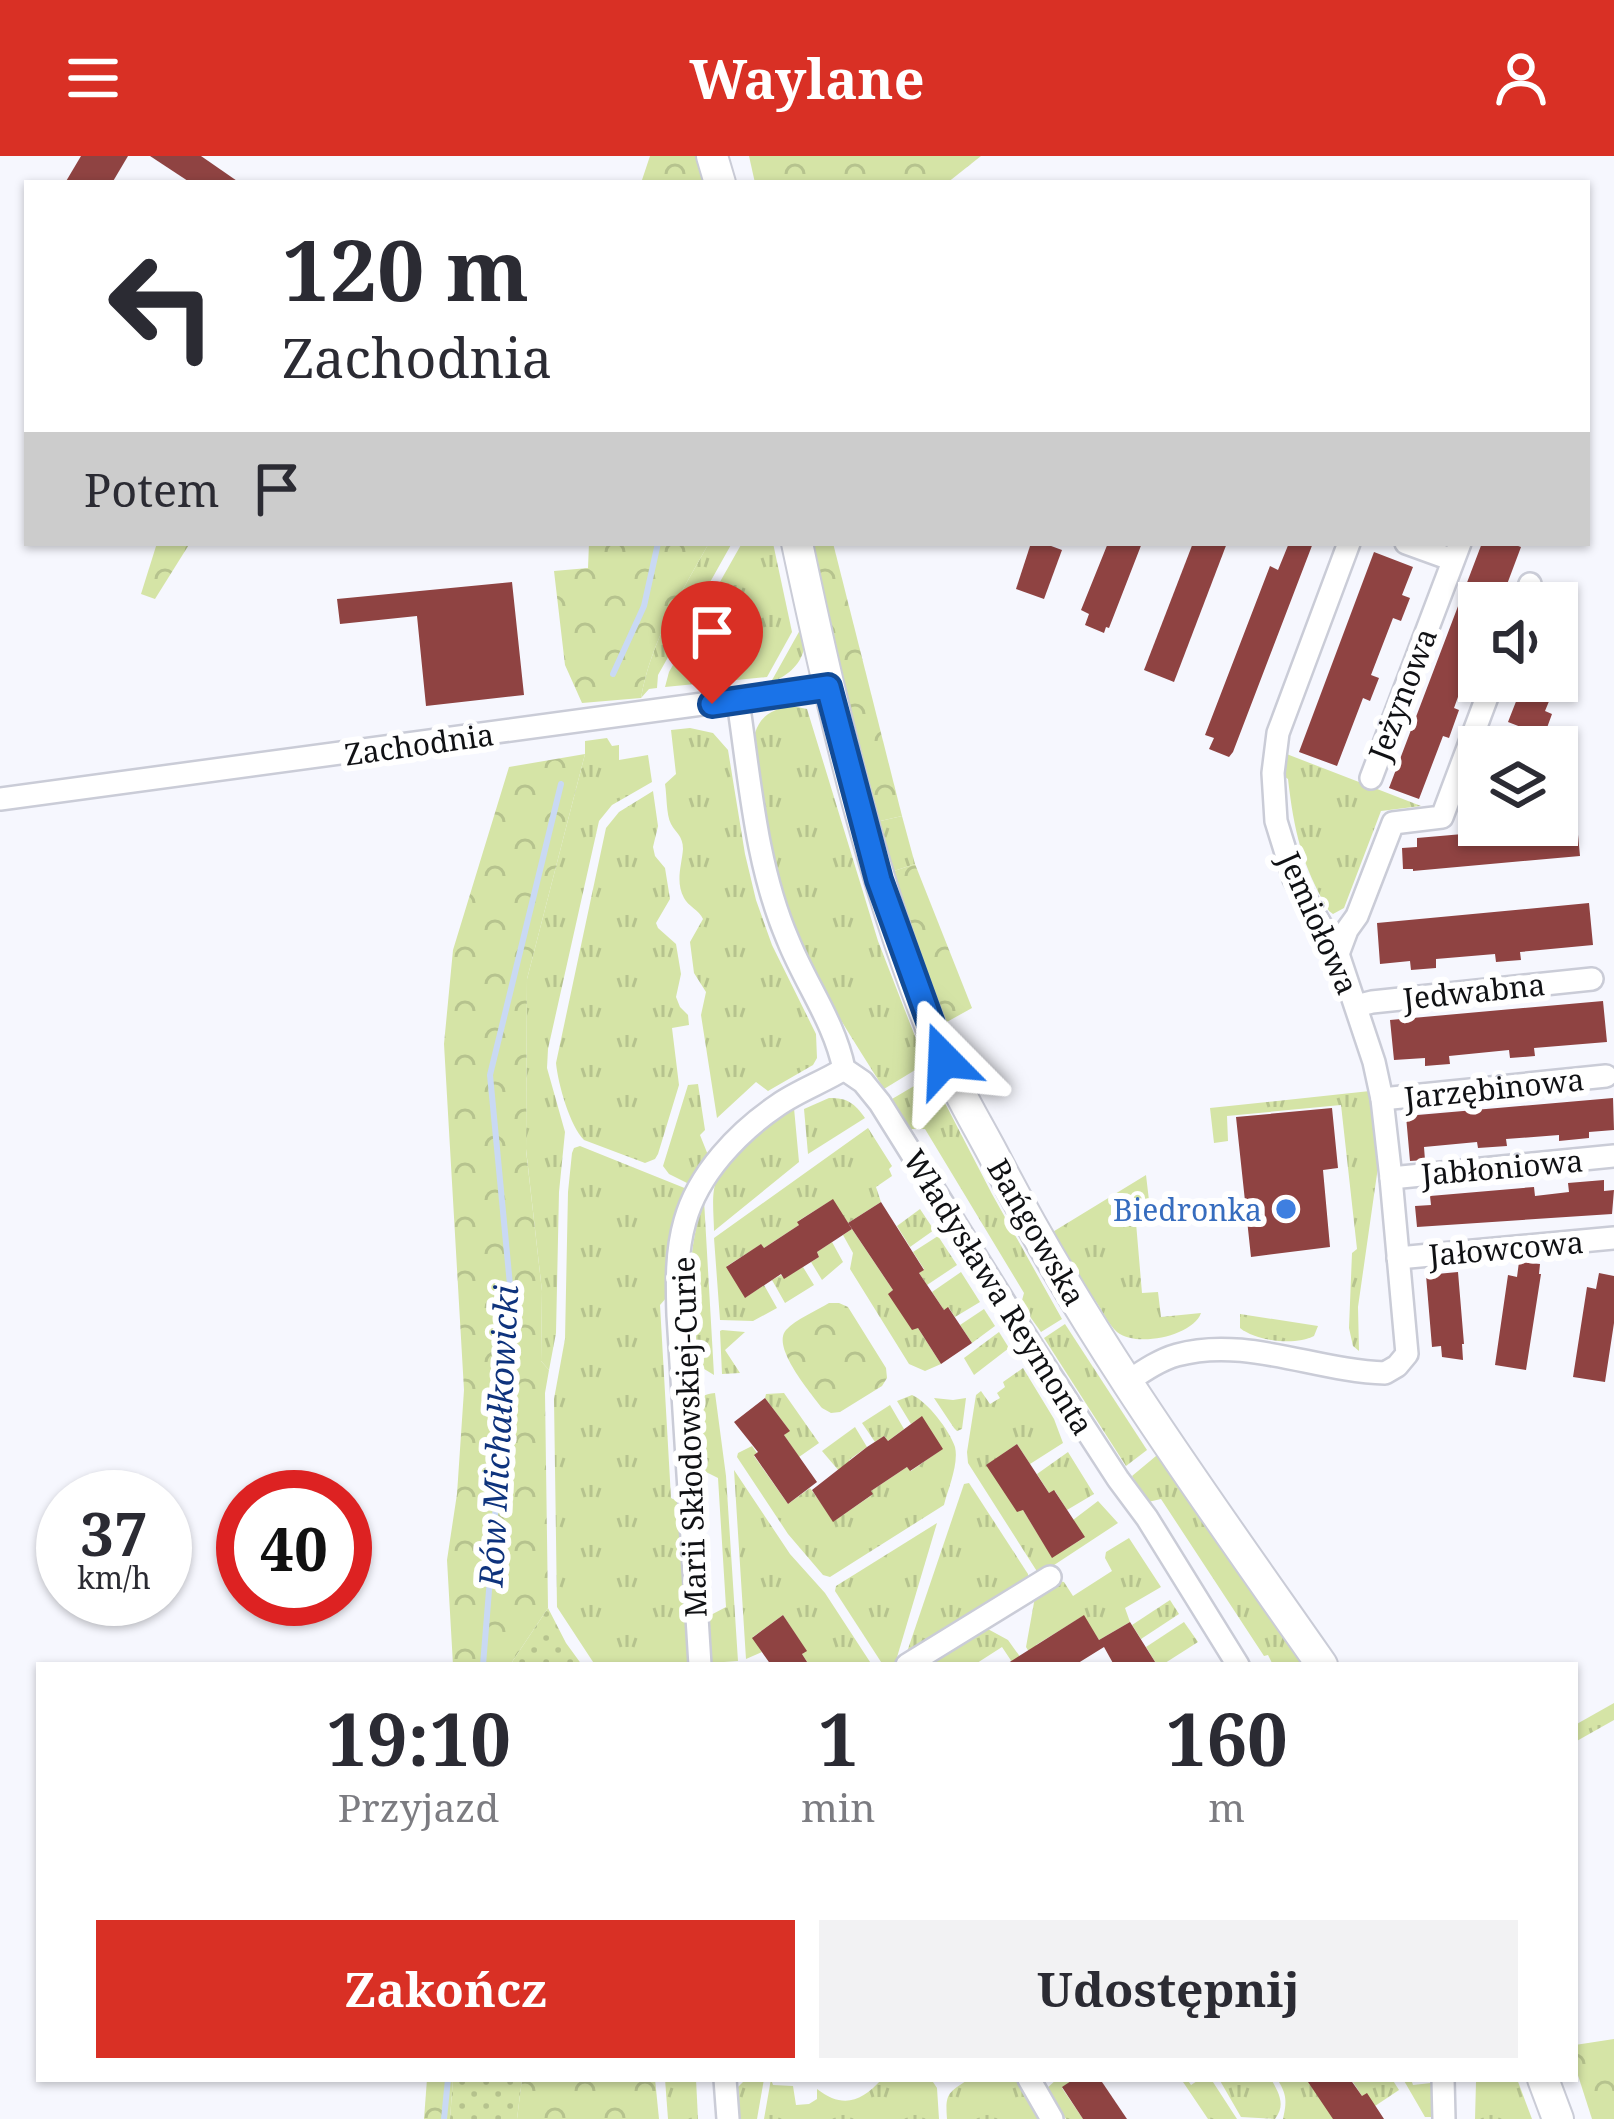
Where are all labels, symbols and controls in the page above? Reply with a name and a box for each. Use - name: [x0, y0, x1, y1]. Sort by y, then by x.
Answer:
- text: Waylane: [689, 41, 925, 115]
- icon: menu: [60, 45, 126, 111]
- icon: person: [1488, 45, 1554, 111]
- text: 120 m: [282, 211, 529, 326]
- icon: left: [84, 228, 240, 384]
- text: Zachodnia: [282, 320, 552, 394]
- icon: arrive: [244, 456, 310, 522]
- text: Potem: [84, 459, 220, 520]
- pin: [661, 581, 763, 704]
- map controls: [1458, 582, 1578, 846]
- button: sound: [1458, 582, 1578, 702]
- icon: arrive: [679, 599, 745, 665]
- street label: Jeżynowa: [1358, 622, 1446, 767]
- street label: Zachodnia: [342, 713, 496, 775]
- button: layers: [1458, 726, 1578, 846]
- street label: Jemiołowa: [1269, 844, 1369, 1001]
- street label: Jedwabna: [1400, 963, 1547, 1019]
- position arrow: [881, 997, 1007, 1123]
- street label: Jarzębinowa: [1401, 1058, 1586, 1118]
- street label: Jabłoniowa: [1418, 1140, 1585, 1195]
- street label: Władysława Reymonta: [894, 1142, 1104, 1442]
- street label: Bańgowska: [978, 1151, 1096, 1313]
- place label: Biedronka: [1113, 1189, 1262, 1230]
- marker: Biedronka: [1273, 1196, 1299, 1222]
- street label: Jałowcowa: [1426, 1221, 1585, 1275]
- street label: Marii Skłodowskiej-Curie: [662, 1256, 716, 1618]
- water label: Rów Michałkowicki: [468, 1284, 528, 1589]
- speed limit sign: 40: [216, 1470, 372, 1626]
- text: 37: [80, 1492, 148, 1574]
- text: km/h: [77, 1557, 151, 1598]
- text: 19:10: [326, 1689, 511, 1787]
- text: 1: [818, 1689, 859, 1787]
- text: 160: [1166, 1689, 1288, 1787]
- text: Przyjazd: [338, 1780, 499, 1833]
- text: min: [801, 1780, 876, 1833]
- text: m: [1208, 1780, 1245, 1833]
- button: Zakończ: [96, 1920, 795, 2058]
- button: Udostępnij: [819, 1920, 1518, 2058]

